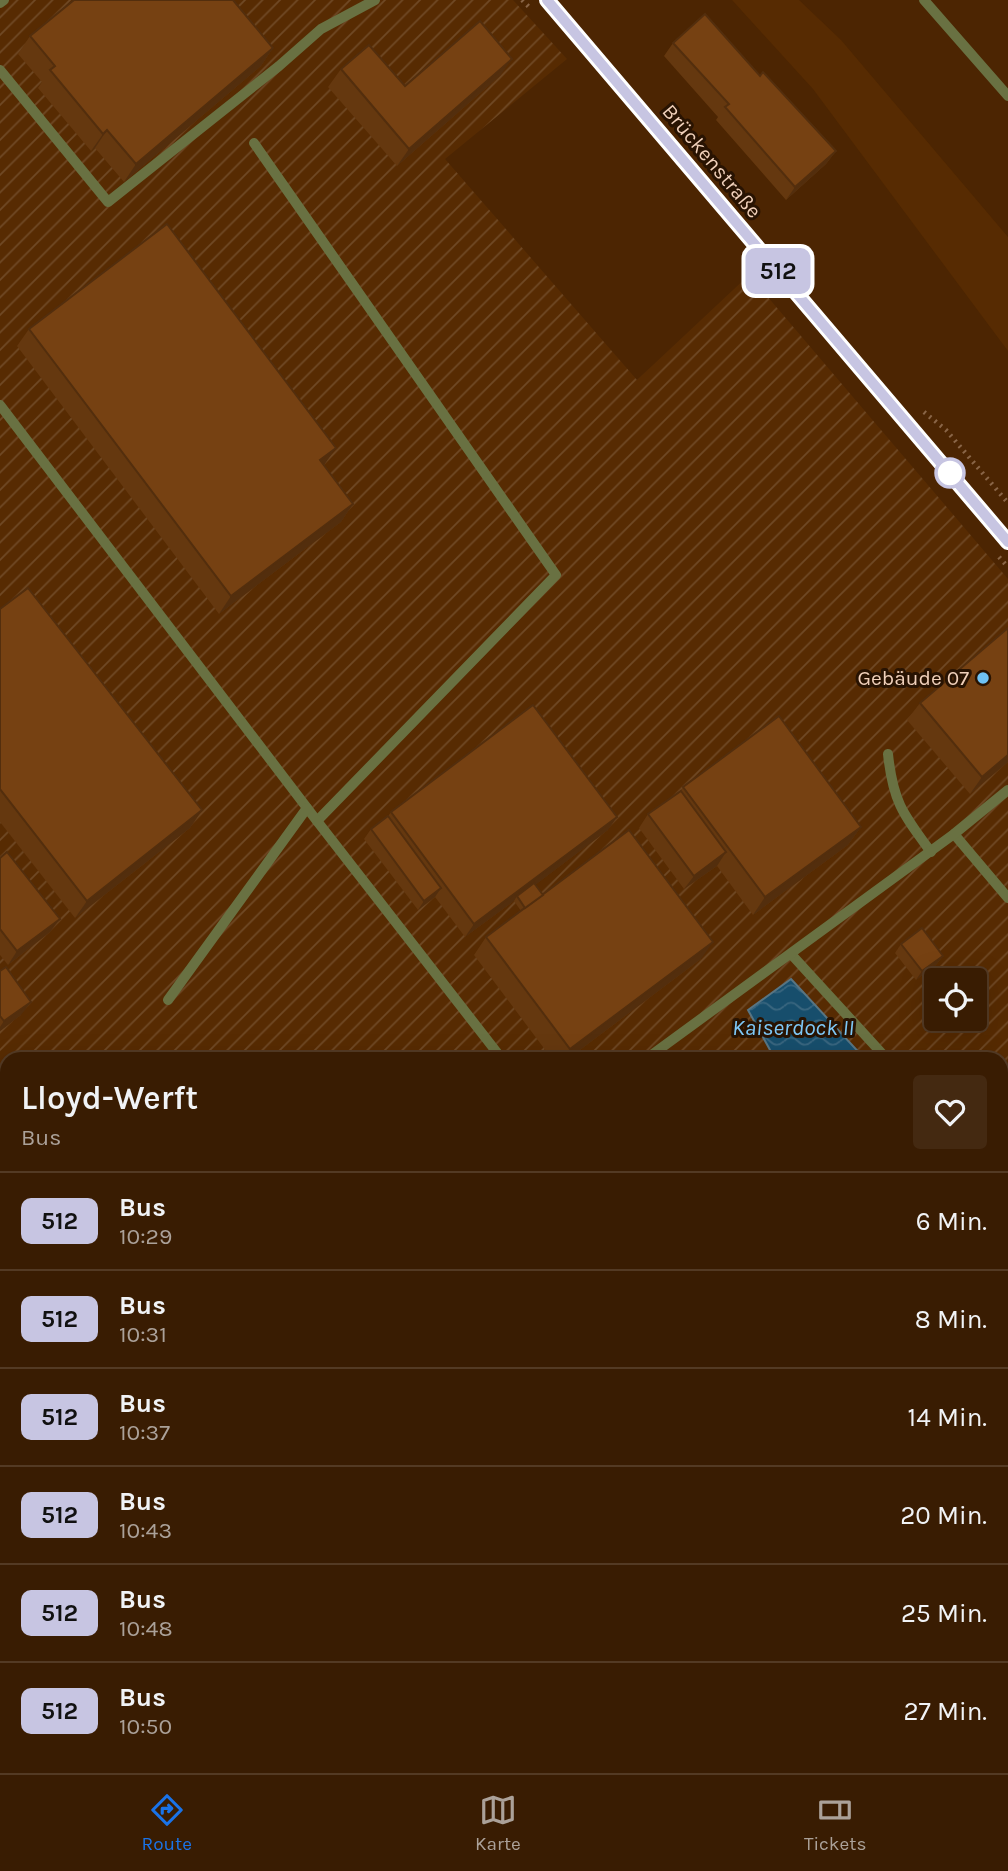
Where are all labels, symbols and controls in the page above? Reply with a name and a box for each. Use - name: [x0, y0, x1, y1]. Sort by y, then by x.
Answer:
- street label: Brückenstraße: [657, 99, 767, 223]
- line badge: 512: [738, 248, 818, 294]
- text: 512: [759, 257, 797, 285]
- unlabelled marker: [935, 458, 965, 488]
- place label: Gebäude 07: [857, 666, 969, 690]
- marker: Gebäude 07: [975, 670, 991, 686]
- map controls: [924, 968, 987, 1031]
- button: locate: [924, 968, 987, 1031]
- water label: Kaiserdock II: [732, 1014, 854, 1041]
- button: heart: [913, 1075, 987, 1149]
- text: Lloyd-Werft: [21, 1079, 198, 1117]
- text: Bus: [21, 1124, 61, 1151]
- text: Bus: [119, 1192, 166, 1223]
- text: 6 Min.: [916, 1206, 987, 1237]
- text: 512: [41, 1207, 78, 1235]
- text: 10:29: [119, 1223, 172, 1250]
- text: Bus: [119, 1290, 166, 1321]
- text: 8 Min.: [915, 1304, 987, 1335]
- text: 512: [41, 1305, 78, 1333]
- text: 10:31: [119, 1321, 167, 1348]
- text: Bus: [119, 1388, 166, 1419]
- text: 14 Min.: [908, 1402, 987, 1433]
- text: 512: [41, 1403, 78, 1431]
- text: 10:37: [119, 1419, 170, 1446]
- text: Bus: [119, 1486, 166, 1517]
- text: 20 Min.: [900, 1500, 987, 1531]
- text: 512: [41, 1501, 78, 1529]
- text: 10:43: [119, 1517, 172, 1544]
- text: Bus: [119, 1584, 166, 1615]
- text: 25 Min.: [901, 1598, 987, 1629]
- text: 512: [41, 1599, 78, 1627]
- text: 10:48: [119, 1615, 173, 1642]
- text: Bus: [119, 1682, 166, 1713]
- text: 27 Min.: [903, 1696, 987, 1727]
- text: 512: [41, 1697, 78, 1725]
- text: 10:50: [119, 1713, 172, 1740]
- tab: Route: [142, 1791, 192, 1855]
- tab: Karte: [475, 1791, 521, 1855]
- tab: Tickets: [804, 1791, 866, 1855]

